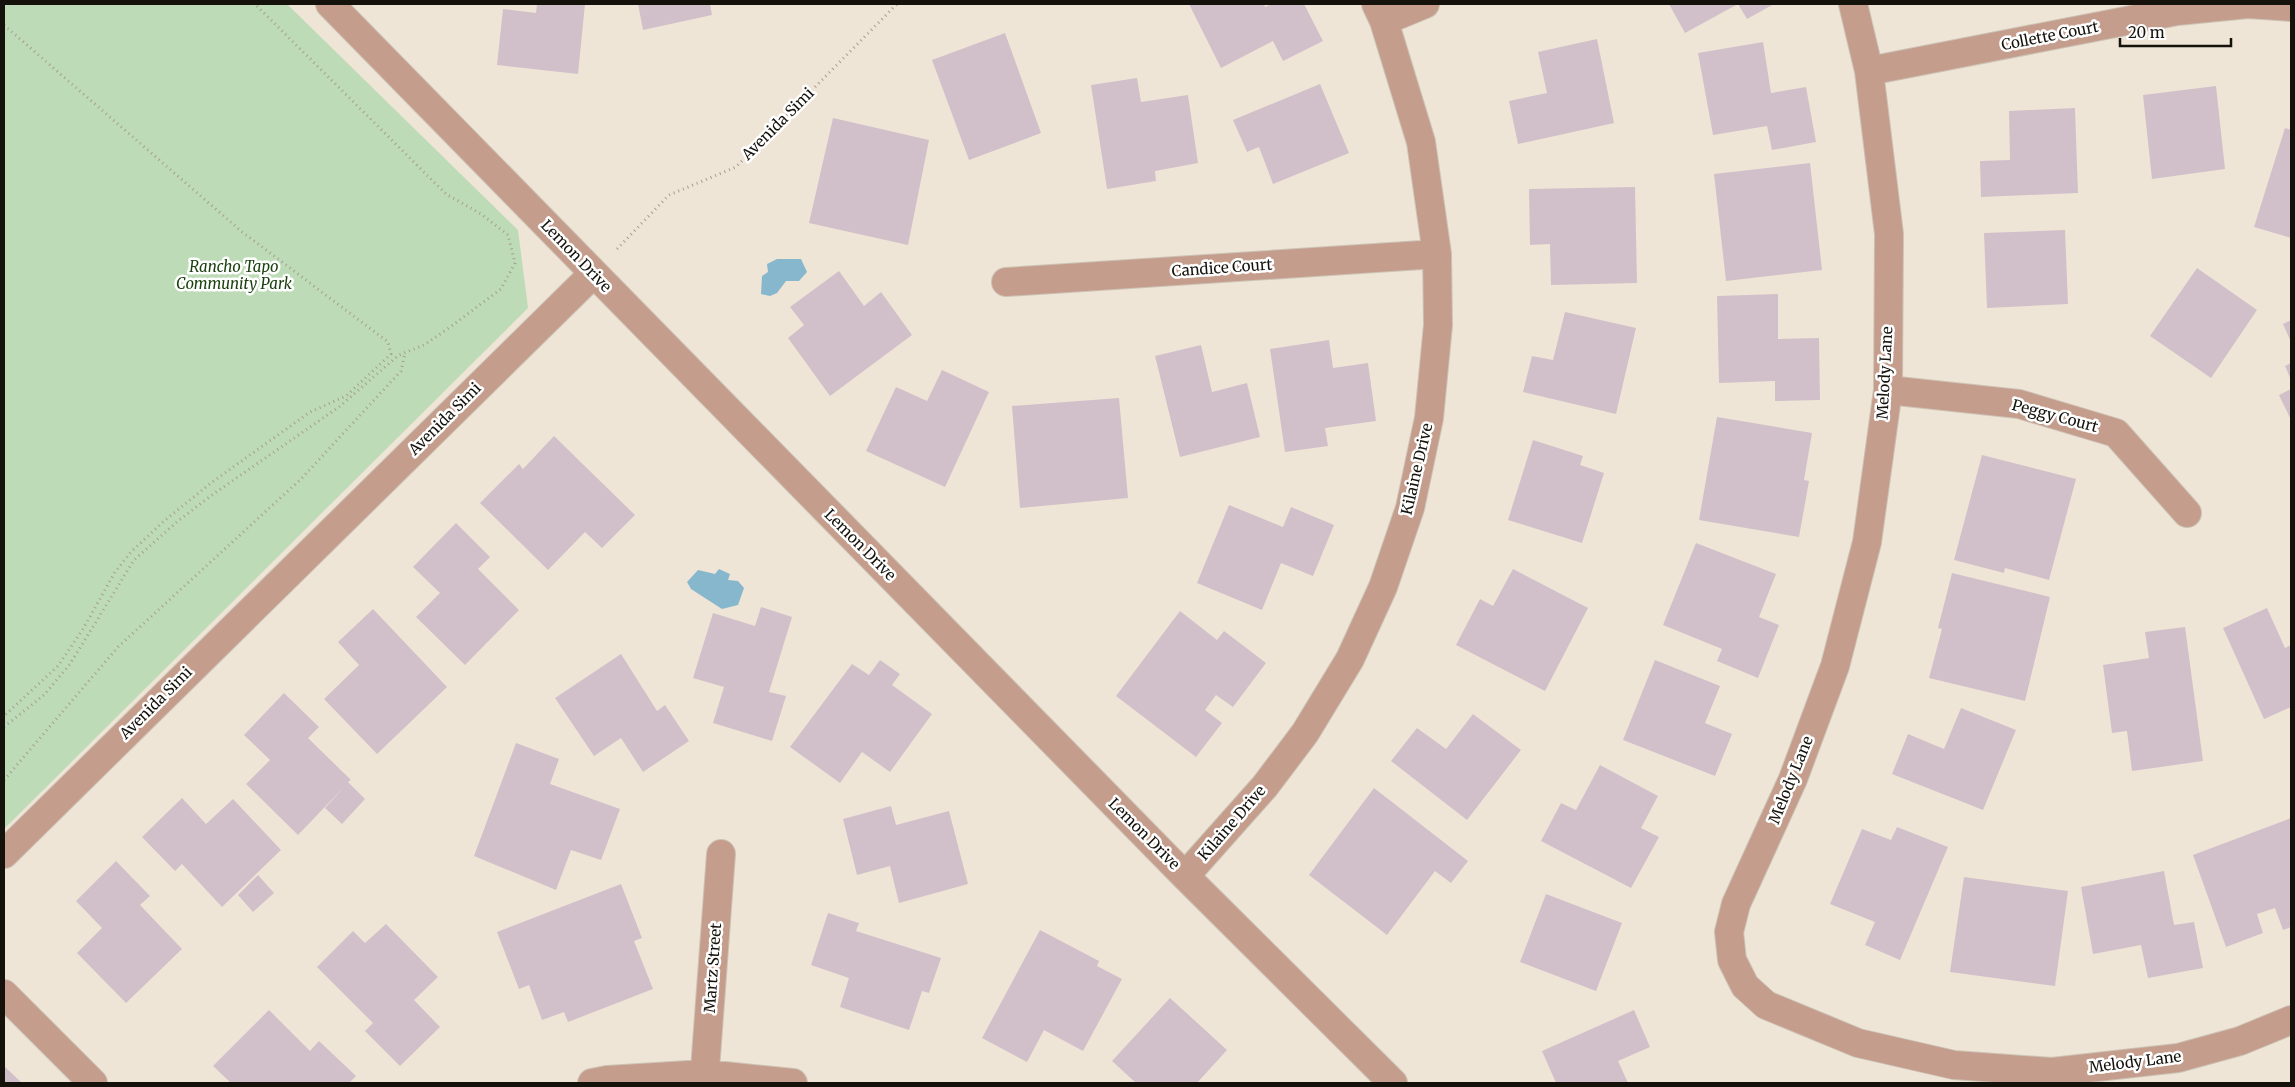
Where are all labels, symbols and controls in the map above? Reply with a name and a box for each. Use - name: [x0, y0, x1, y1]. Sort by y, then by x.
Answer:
- scale bar: [2120, 15, 2231, 47]
- street label: Collette Court: [2000, 17, 2100, 54]
- text: 20 m: [2128, 23, 2165, 42]
- street label: Avenida Simi: [737, 83, 818, 165]
- street label: Lemon Drive: [537, 215, 616, 296]
- street label: Candice Court: [1171, 254, 1273, 280]
- park label: Rancho Tapo Community Park: [176, 257, 293, 293]
- street label: Melody Lane: [1873, 326, 1896, 420]
- street label: Avenida Simi: [404, 378, 485, 460]
- street label: Peggy Court: [2010, 395, 2100, 436]
- street label: Kilaine Drive: [1397, 421, 1436, 517]
- street label: Lemon Drive: [821, 505, 900, 584]
- street label: Avenida Simi: [115, 662, 196, 744]
- street label: Melody Lane: [1764, 733, 1817, 827]
- street label: Kilaine Drive: [1194, 781, 1270, 864]
- street label: Lemon Drive: [1105, 794, 1184, 873]
- street label: Martz Street: [700, 922, 725, 1014]
- street label: Melody Lane: [2088, 1046, 2182, 1077]

